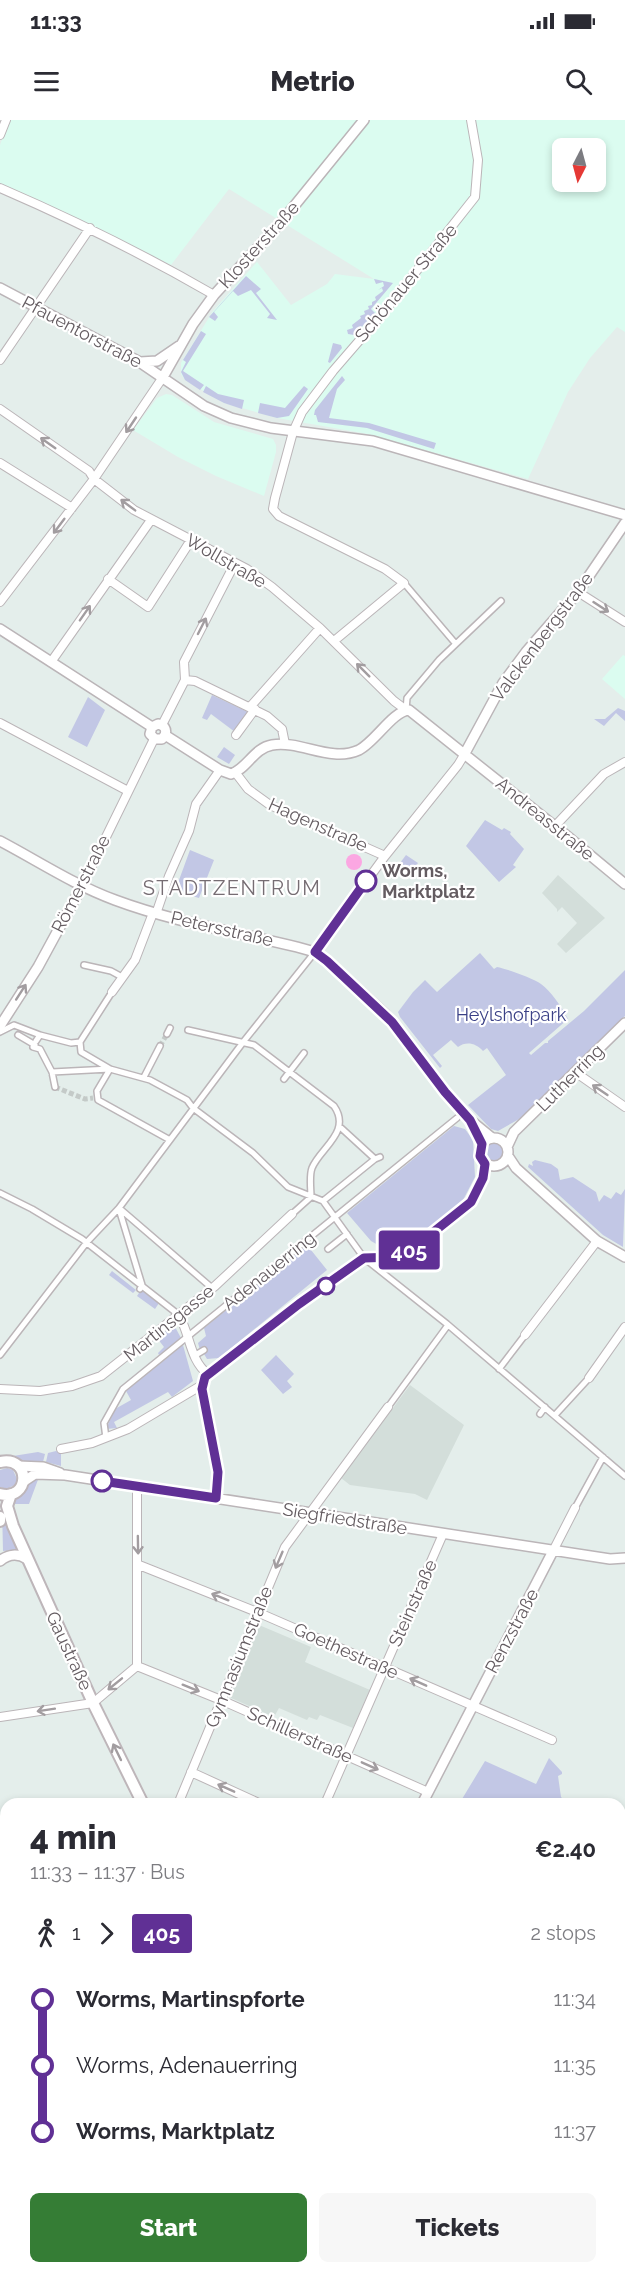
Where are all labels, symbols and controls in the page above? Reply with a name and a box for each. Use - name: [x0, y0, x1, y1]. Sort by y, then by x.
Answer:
- text: 11:33: [30, 8, 82, 34]
- icon: menu: [30, 65, 63, 98]
- icon: search: [562, 65, 595, 98]
- text: Metrio: [270, 66, 355, 97]
- north arrow: [552, 138, 606, 192]
- map controls: [552, 138, 606, 192]
- street label: Klosterstraße: [214, 196, 303, 293]
- street label: Schönauer Straße: [350, 219, 461, 346]
- street label: Pfauentorstraße: [19, 291, 146, 372]
- one-way arrow: [124, 417, 137, 434]
- one-way arrow: [41, 437, 57, 449]
- one-way arrow: [121, 499, 137, 511]
- one-way arrow: [52, 517, 65, 533]
- street label: Wollstraße: [182, 529, 271, 592]
- street label: Valckenbergstraße: [486, 568, 597, 705]
- one-way arrow: [593, 600, 610, 613]
- one-way arrow: [79, 606, 91, 622]
- one-way arrow: [197, 617, 209, 635]
- one-way arrow: [356, 663, 371, 678]
- street label: Andreasstraße: [492, 773, 599, 865]
- street label: Hagenstraße: [265, 793, 372, 856]
- street label: Römerstraße: [47, 831, 114, 936]
- place label: Worms, Marktplatz: [382, 860, 475, 902]
- marker: Worms, Marktplatz: [355, 870, 377, 892]
- district label: STADTZENTRUM: [143, 876, 321, 900]
- street label: Petersstraße: [169, 907, 276, 951]
- one-way arrow: [15, 983, 28, 1000]
- park label: Heylshofpark: [456, 1004, 567, 1025]
- street label: Lutherring: [532, 1040, 608, 1116]
- one-way arrow: [592, 1084, 608, 1096]
- street label: Adenauerring: [218, 1227, 319, 1314]
- line badge: 405: [374, 1230, 444, 1270]
- text: 405: [391, 1238, 427, 1263]
- unlabelled marker: [317, 1277, 335, 1295]
- street label: Martinsgasse: [119, 1280, 218, 1365]
- unlabelled marker: [91, 1470, 113, 1492]
- street label: Siegfriedstraße: [281, 1498, 409, 1539]
- one-way arrow: [133, 1534, 144, 1554]
- one-way arrow: [273, 1551, 284, 1569]
- street label: Steinstraße: [384, 1556, 441, 1650]
- street label: Gymnasiumstraße: [201, 1583, 277, 1731]
- street label: Renzstraße: [481, 1585, 543, 1677]
- one-way arrow: [211, 1591, 230, 1602]
- street label: Gaustraße: [42, 1608, 97, 1694]
- street label: Goethestraße: [291, 1618, 402, 1683]
- one-way arrow: [410, 1676, 428, 1688]
- one-way arrow: [107, 1678, 123, 1691]
- one-way arrow: [182, 1683, 200, 1694]
- street label: Schillerstraße: [244, 1702, 357, 1767]
- one-way arrow: [37, 1705, 57, 1716]
- one-way arrow: [110, 1744, 122, 1762]
- one-way arrow: [361, 1761, 379, 1773]
- one-way arrow: [218, 1782, 236, 1794]
- text: 4 min: [30, 1818, 117, 1857]
- text: €2.40: [535, 1836, 596, 1862]
- text: 11:33 – 11:37 · Bus: [30, 1860, 185, 1884]
- icon: walk: [30, 1917, 63, 1950]
- icon: forward: [90, 1917, 123, 1950]
- text: 1: [72, 1921, 81, 1945]
- text: 405: [144, 1921, 180, 1946]
- text: 2 stops: [530, 1921, 596, 1945]
- text: Worms, Martinspforte: [76, 1986, 305, 2012]
- text: 11:34: [554, 1987, 596, 2011]
- text: Worms, Adenauerring: [76, 2052, 298, 2078]
- text: 11:35: [554, 2053, 596, 2077]
- text: Worms, Marktplatz: [76, 2118, 275, 2144]
- text: 11:37: [554, 2119, 596, 2143]
- button: Start: [30, 2193, 307, 2262]
- button: Tickets: [319, 2193, 596, 2262]

